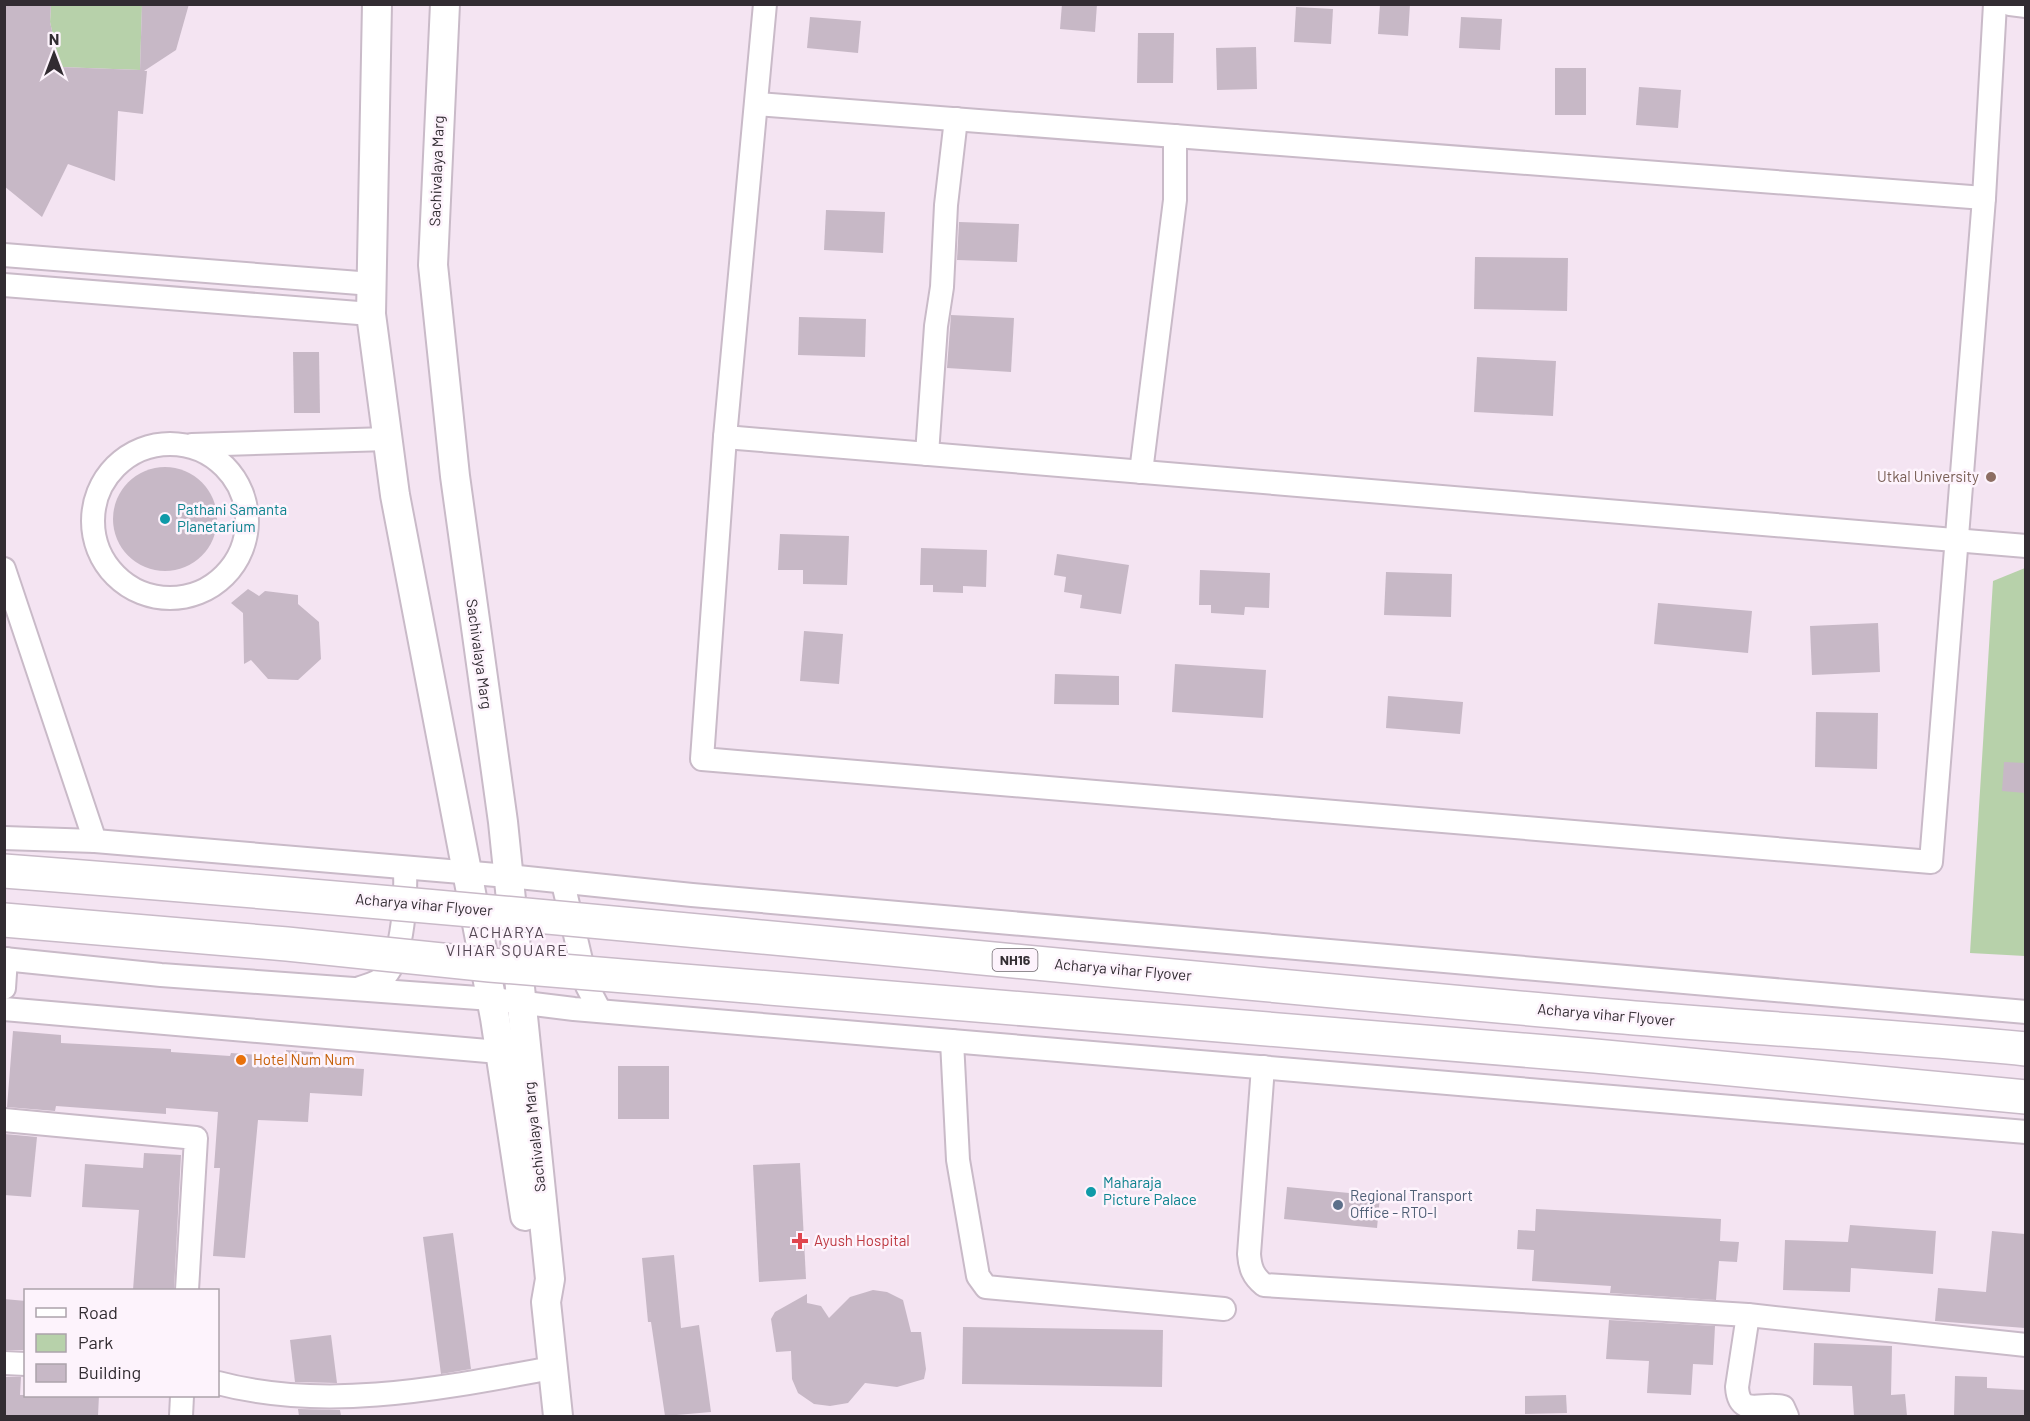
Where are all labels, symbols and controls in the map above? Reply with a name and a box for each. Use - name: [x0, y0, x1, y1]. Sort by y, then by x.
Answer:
- north arrow: [24, 24, 84, 84]
- text: N: [49, 29, 59, 48]
- street label: Sachivalaya Marg: [425, 115, 447, 227]
- place label: Utkal University: [1877, 467, 1979, 485]
- marker: Utkal University: [1984, 470, 1998, 484]
- place label: Pathani Samanta Planetarium: [177, 500, 287, 535]
- marker: Pathani Samanta Planetarium: [158, 512, 172, 526]
- street label: Sachivalaya Marg: [463, 598, 497, 710]
- street label: Acharya vihar Flyover: [355, 889, 494, 919]
- district label: ACHARYA VIHAR SQUARE: [446, 922, 568, 959]
- road number: NH16: [992, 949, 1038, 971]
- street label: Acharya vihar Flyover: [1054, 954, 1193, 984]
- street label: Acharya vihar Flyover: [1537, 999, 1676, 1029]
- place label: Hotel Num Num: [253, 1050, 355, 1068]
- marker: Hotel Num Num: [234, 1053, 248, 1067]
- street label: Sachivalaya Marg: [519, 1081, 549, 1193]
- place label: Maharaja Picture Palace: [1103, 1173, 1197, 1208]
- marker: Maharaja Picture Palace: [1084, 1185, 1098, 1199]
- place label: Regional Transport Office - RTO-I: [1350, 1186, 1473, 1221]
- marker: Regional Transport Office - RTO-I: [1331, 1198, 1345, 1212]
- place label: Ayush Hospital: [814, 1231, 910, 1249]
- marker: Ayush Hospital: [791, 1232, 809, 1250]
- legend: [24, 1289, 219, 1397]
- text: Road: [78, 1301, 118, 1323]
- text: Park: [78, 1331, 113, 1353]
- text: Building: [78, 1361, 141, 1383]

